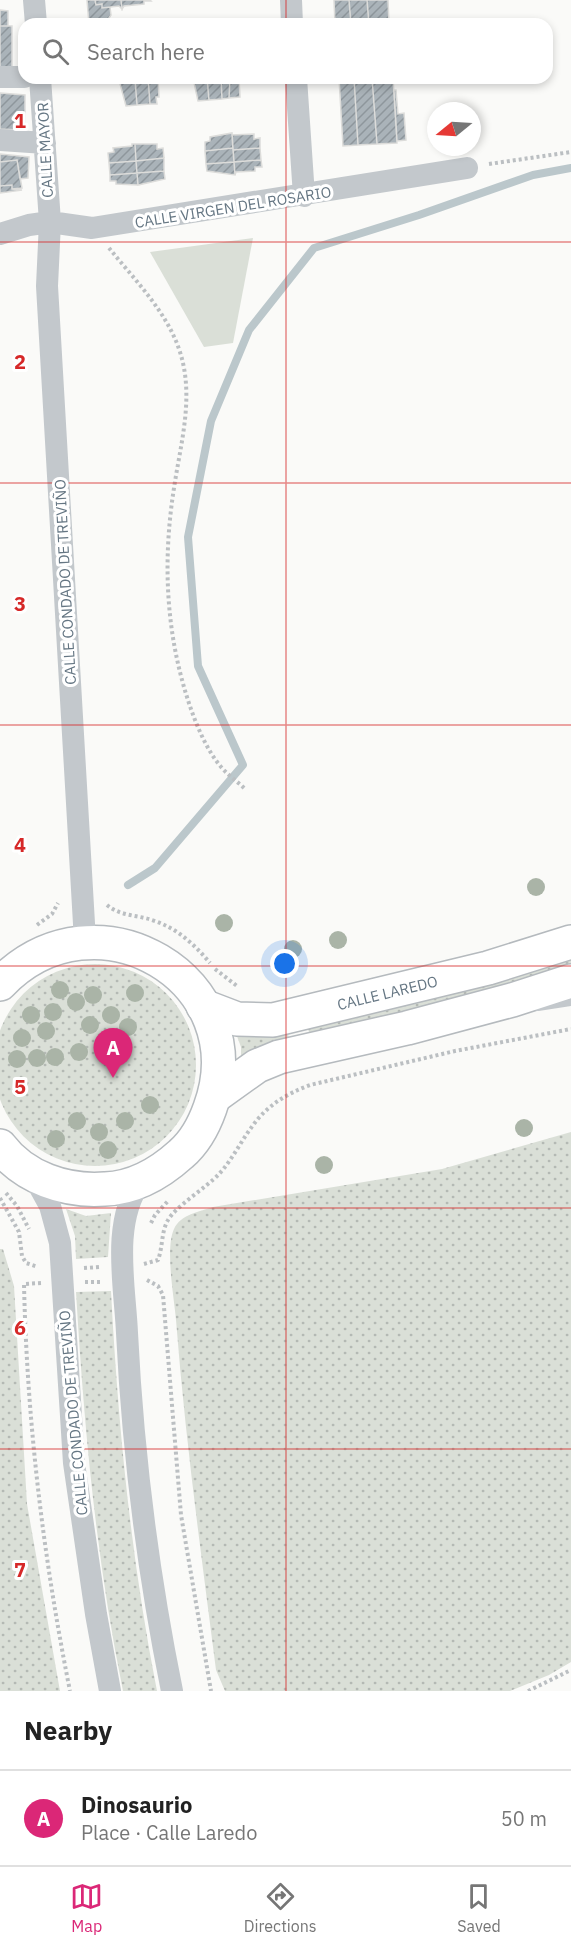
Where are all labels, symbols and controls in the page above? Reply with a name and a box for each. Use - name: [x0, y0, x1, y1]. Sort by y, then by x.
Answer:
- search box: [18, 18, 553, 84]
- icon: search: [39, 35, 72, 68]
- text: Search here: [87, 37, 205, 66]
- street label: CALLE MAYOR: [33, 102, 57, 198]
- north arrow: [427, 102, 481, 156]
- text: 1: [14, 107, 26, 134]
- street label: CALLE VIRGEN DEL ROSARIO: [133, 182, 333, 232]
- text: 2: [14, 348, 26, 375]
- street label: CALLE CONDADO DE TREVIÑO: [50, 479, 80, 685]
- text: 3: [14, 590, 26, 617]
- text: 4: [14, 831, 26, 858]
- your location: [270, 949, 299, 978]
- street label: CALLE LAREDO: [335, 971, 439, 1014]
- pin: A: [94, 1028, 132, 1078]
- text: 5: [14, 1073, 26, 1100]
- street label: CALLE CONDADO DE TREVIÑO: [55, 1310, 91, 1516]
- text: 6: [14, 1314, 26, 1341]
- text: 7: [14, 1556, 26, 1583]
- text: Nearby: [24, 1713, 112, 1747]
- text: Dinosaurio: [81, 1790, 192, 1819]
- text: A: [37, 1805, 50, 1832]
- text: 50 m: [501, 1805, 547, 1832]
- text: Place · Calle Laredo: [81, 1819, 257, 1846]
- tab: Map: [70, 1880, 103, 1936]
- tab: Directions: [244, 1880, 317, 1936]
- tab: Saved: [457, 1880, 501, 1936]

